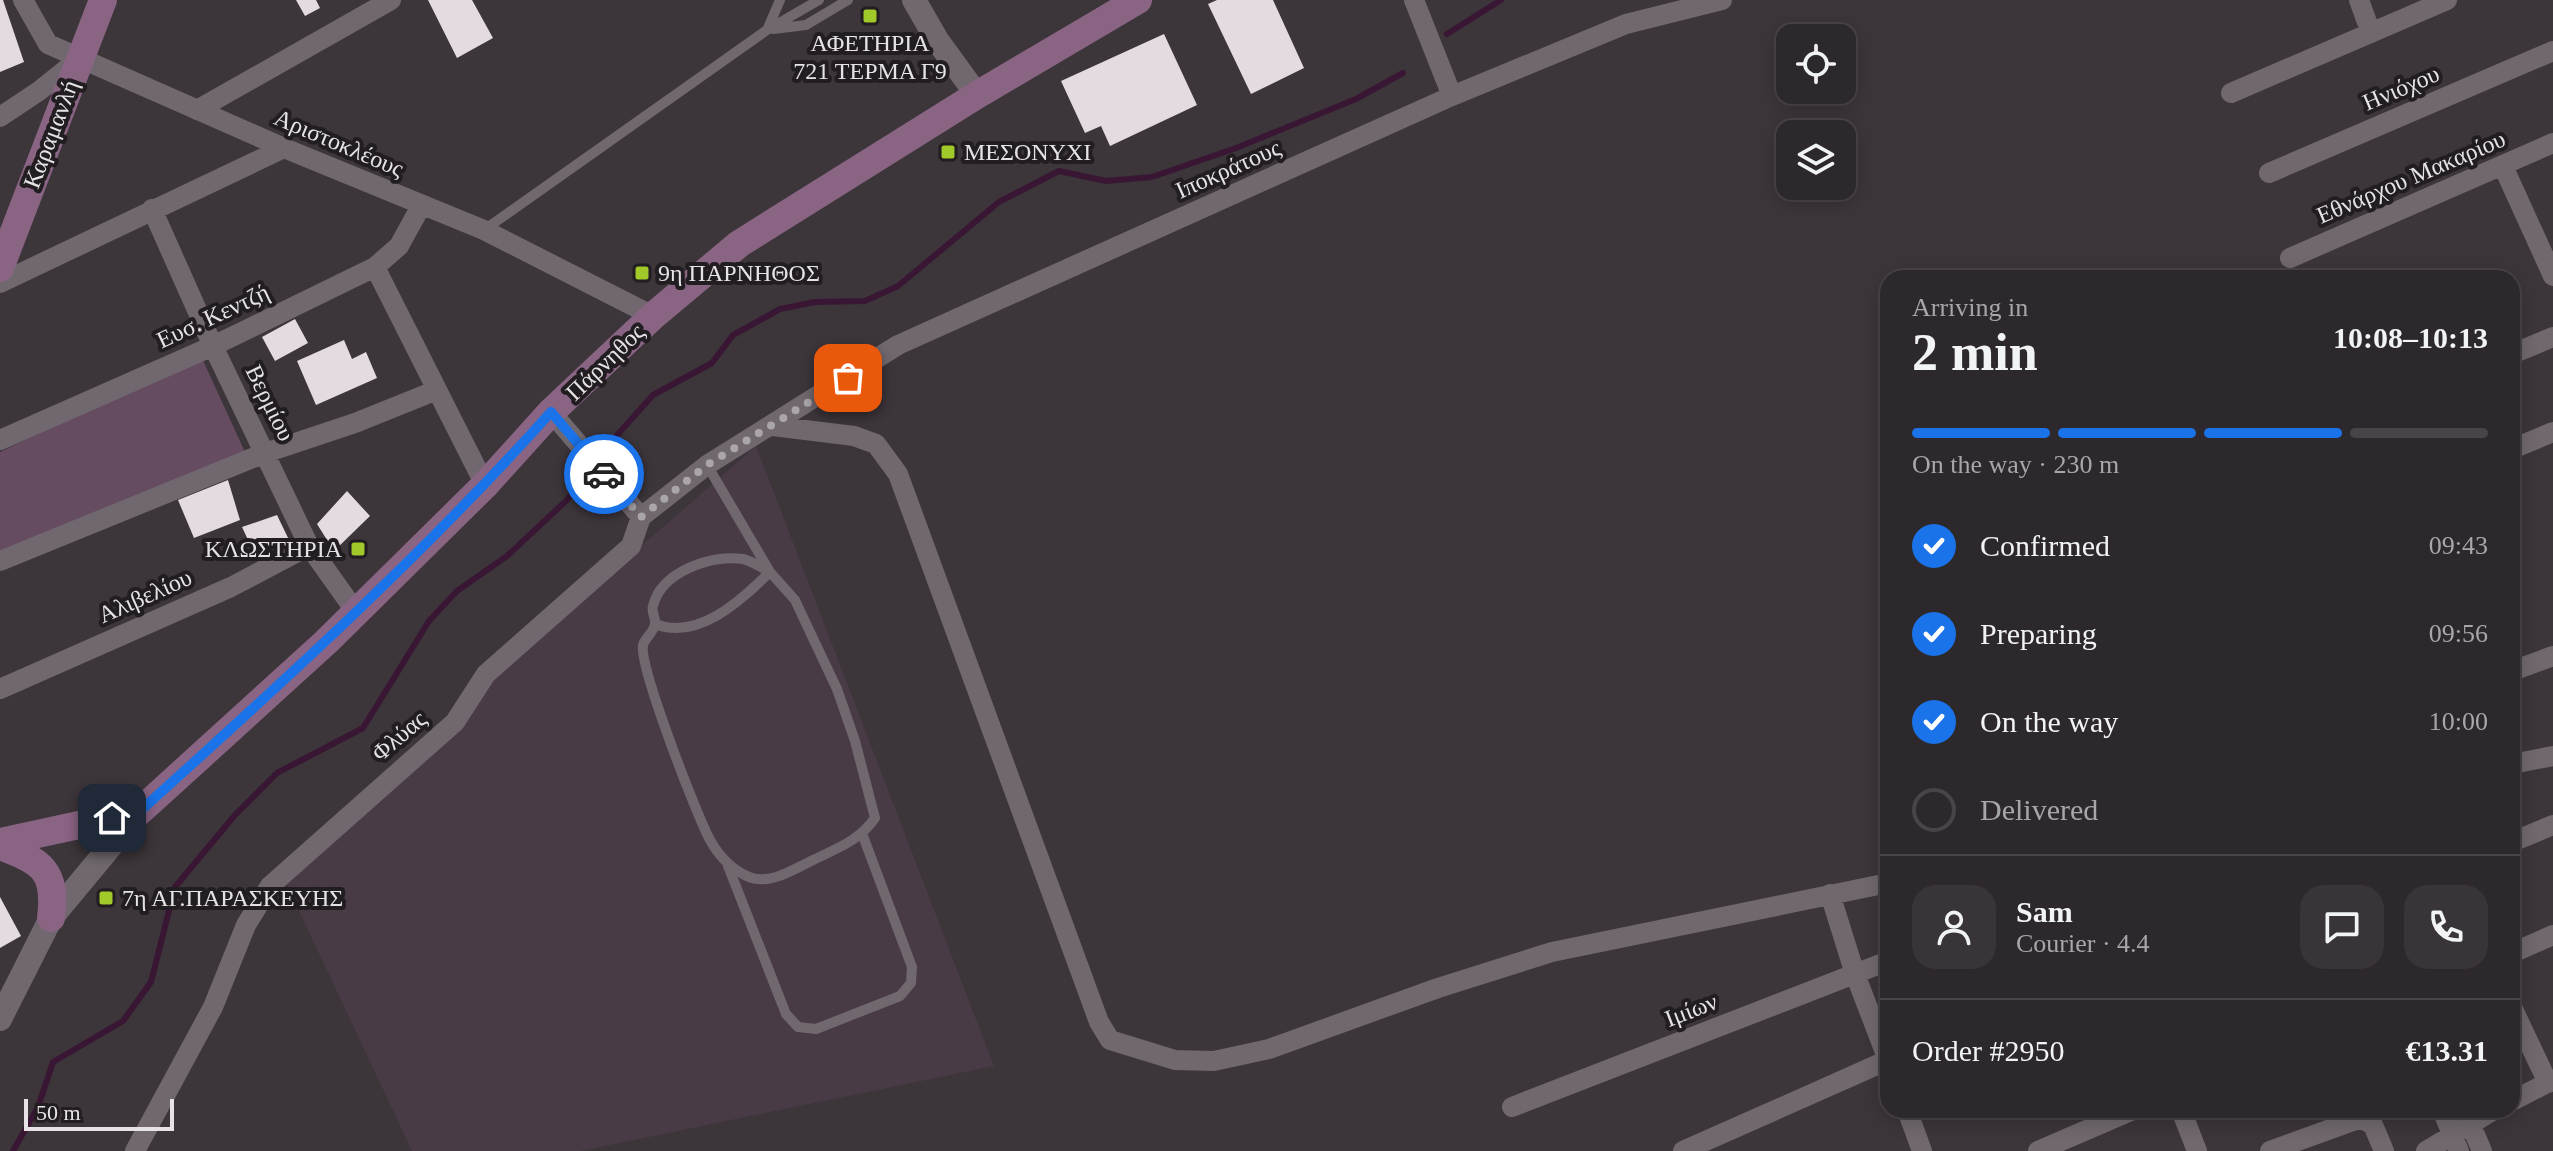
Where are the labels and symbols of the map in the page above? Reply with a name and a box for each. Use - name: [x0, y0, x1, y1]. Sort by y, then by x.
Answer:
- marker: ΑΦΕΤΗΡΙΑ 721 ΤΕΡΜΑ Γ9: [861, 7, 879, 25]
- place label: ΑΦΕΤΗΡΙΑ 721 ΤΕΡΜΑ Γ9: [793, 30, 947, 84]
- street label: Ηνιόχου: [2359, 60, 2443, 116]
- street label: Καραμανλή: [18, 76, 84, 192]
- street label: Αριστοκλέους: [271, 104, 408, 182]
- street label: Εθνάρχου Μακαρίου: [2313, 126, 2509, 228]
- street label: Ιποκράτους: [1172, 134, 1285, 204]
- place label: ΜΕΣΟΝΥΧΙ: [964, 139, 1091, 165]
- marker: ΜΕΣΟΝΥΧΙ: [939, 143, 957, 161]
- place label: 9η ΠΑΡΝΗΘΟΣ: [658, 260, 820, 286]
- marker: 9η ΠΑΡΝΗΘΟΣ: [633, 264, 651, 282]
- street label: Ευσ. Κεντζή: [153, 279, 273, 353]
- street label: Πάρνηθος: [561, 318, 650, 405]
- pin: [814, 344, 882, 412]
- street label: Βερμίου: [241, 361, 299, 445]
- courier: [564, 434, 644, 514]
- place label: ΚΛΩΣΤΗΡΙΑ: [205, 536, 343, 562]
- marker: ΚΛΩΣΤΗΡΙΑ: [349, 540, 367, 558]
- street label: Αλιβελίου: [94, 564, 196, 628]
- street label: Φλύας: [367, 705, 432, 766]
- pin: [78, 784, 146, 852]
- place label: 7η ΑΓ.ΠΑΡΑΣΚΕΥΗΣ: [122, 885, 343, 911]
- marker: 7η ΑΓ.ΠΑΡΑΣΚΕΥΗΣ: [97, 889, 115, 907]
- street label: Ιμίων: [1661, 988, 1721, 1032]
- scale bar: [24, 1095, 174, 1131]

